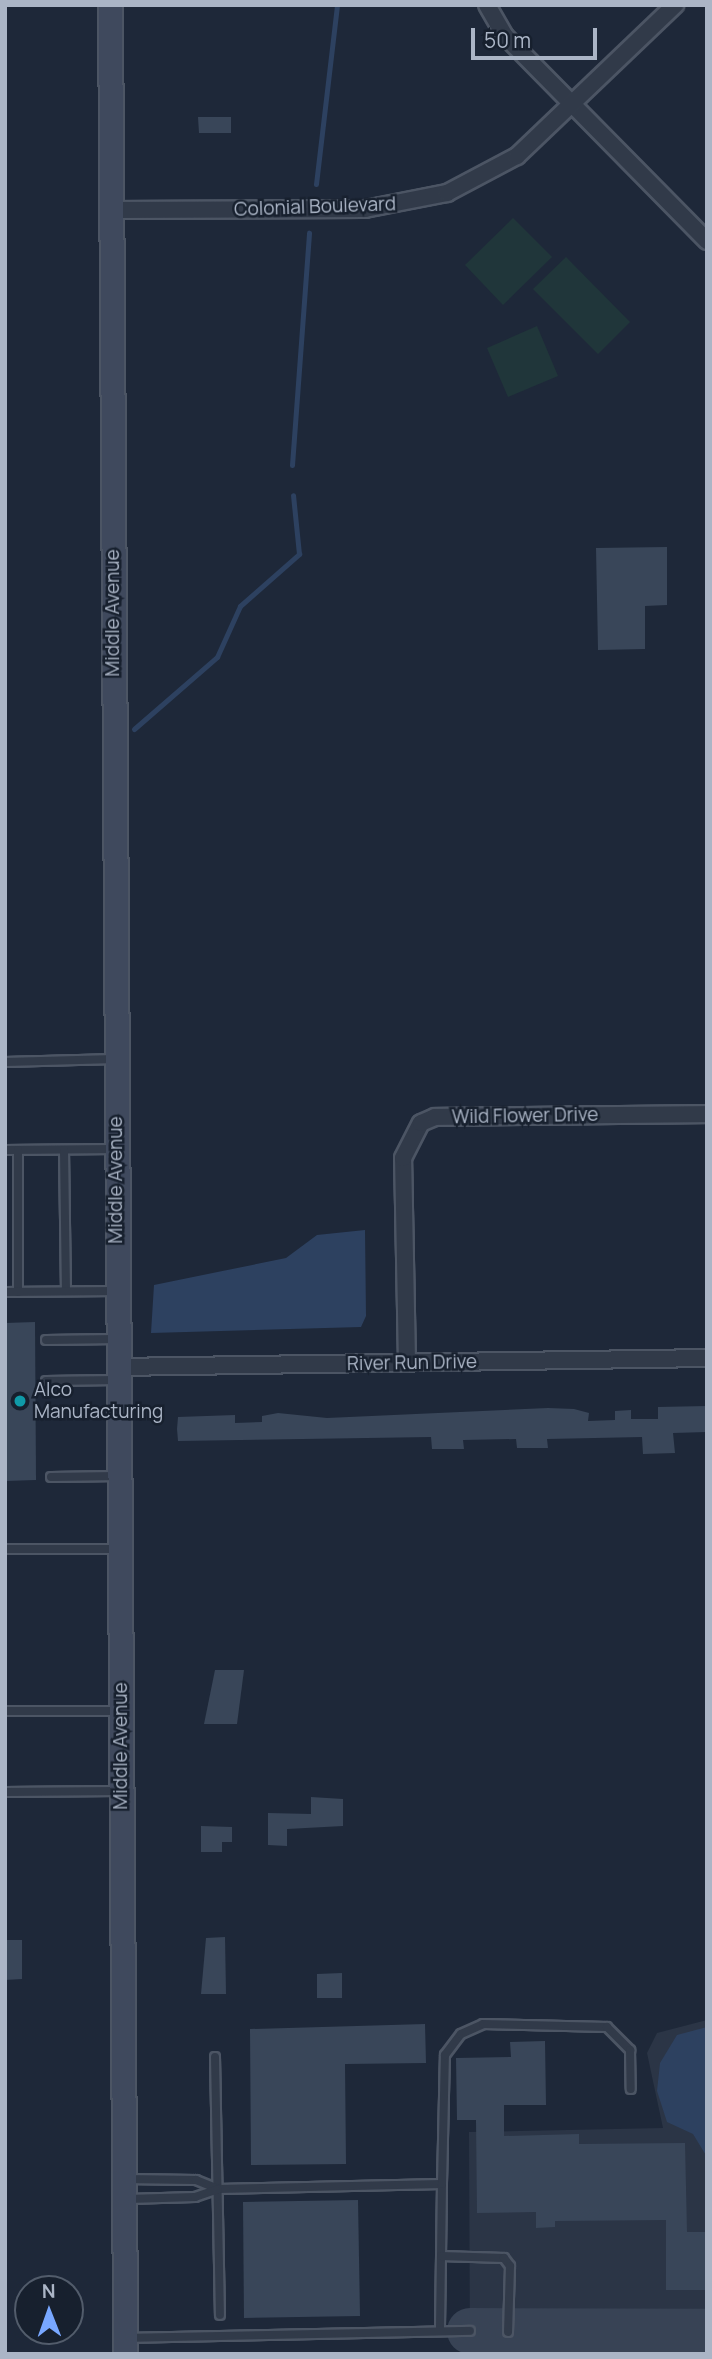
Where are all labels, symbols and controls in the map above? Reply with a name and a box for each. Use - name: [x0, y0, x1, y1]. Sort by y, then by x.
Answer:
- scale bar: [474, 14, 600, 58]
- text: 50 m: [484, 26, 531, 54]
- street label: Colonial Boulevard: [234, 193, 396, 221]
- street label: Middle Avenue: [102, 549, 124, 677]
- street label: Wild Flower Drive: [452, 1103, 598, 1129]
- street label: Middle Avenue: [105, 1116, 127, 1244]
- street label: River Run Drive: [347, 1350, 477, 1376]
- place label: Alco Manufacturing: [34, 1379, 163, 1423]
- marker: Alco Manufacturing: [12, 1393, 28, 1409]
- street label: Middle Avenue: [110, 1682, 132, 1810]
- north arrow: [14, 2275, 84, 2345]
- text: N: [42, 2278, 56, 2304]

